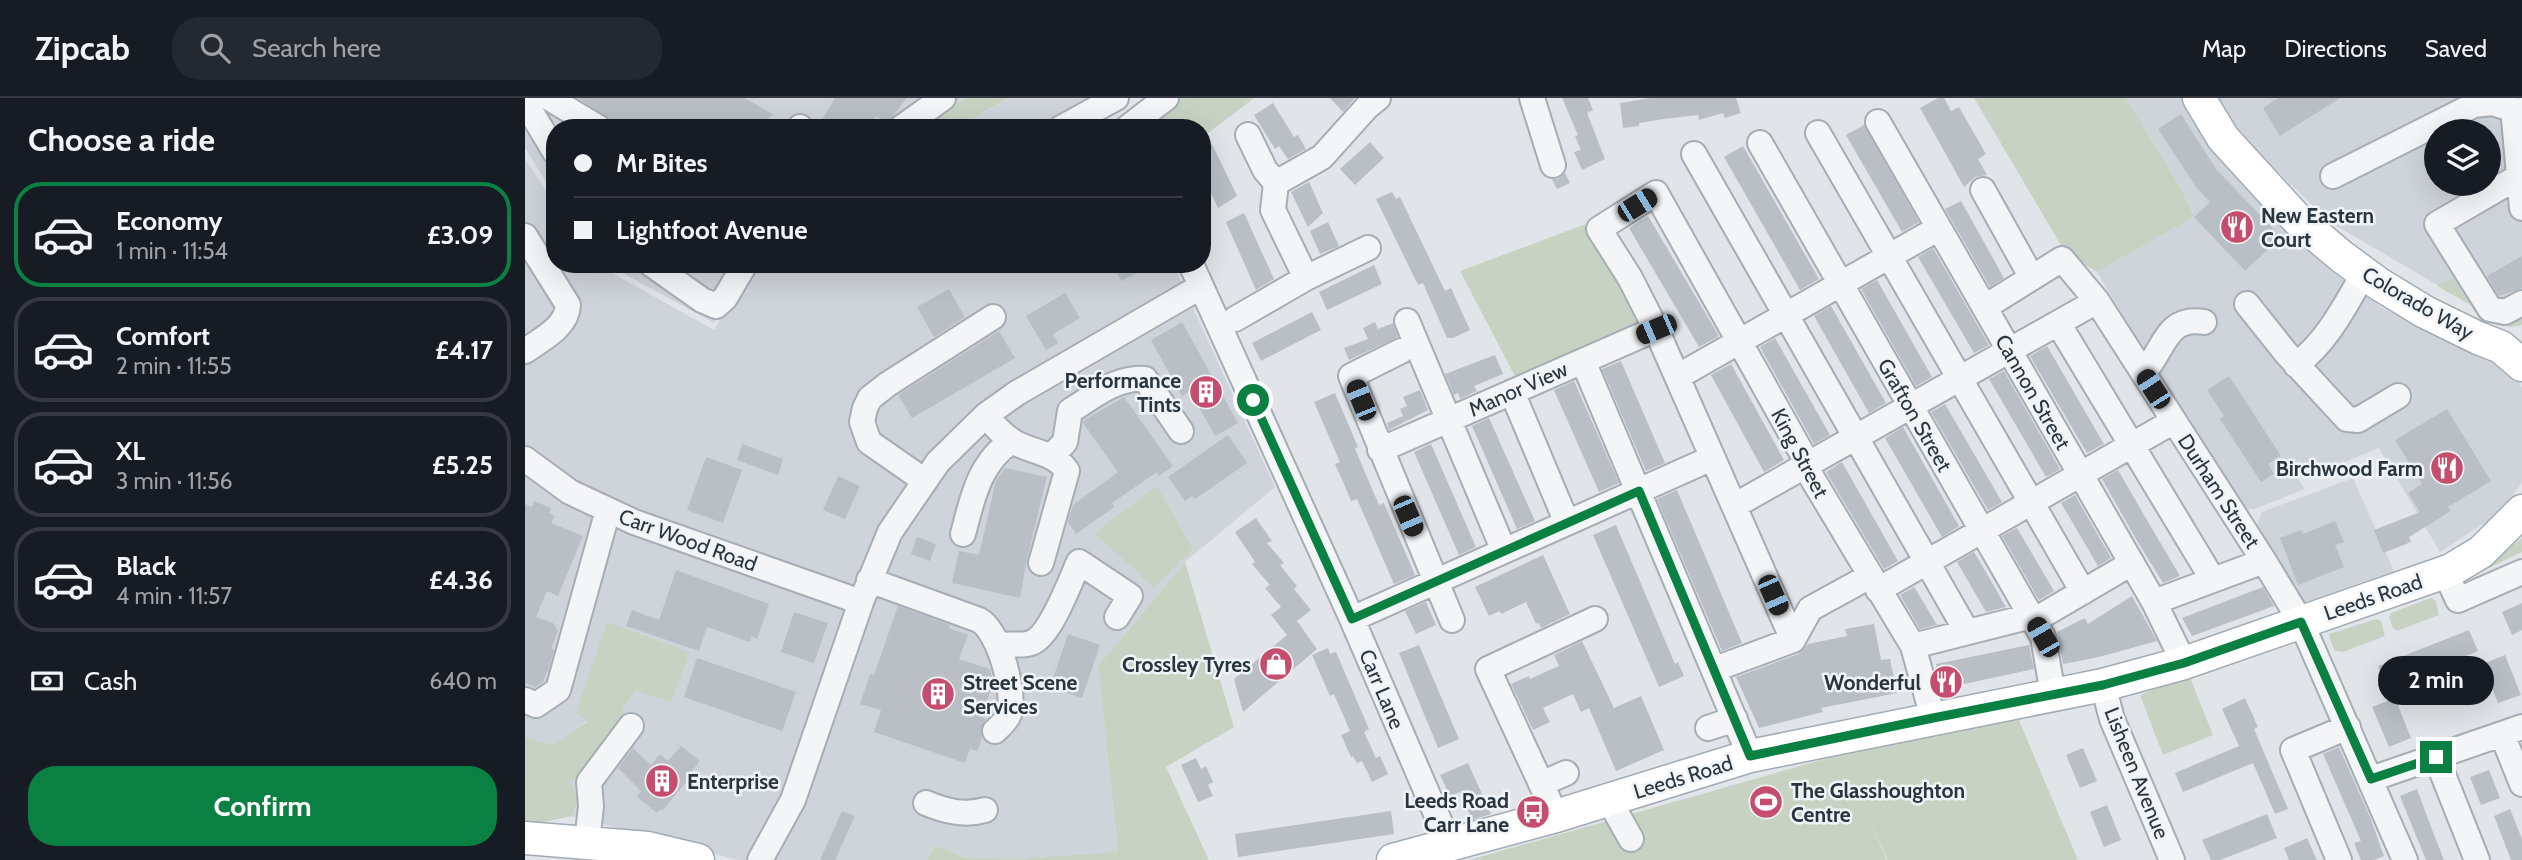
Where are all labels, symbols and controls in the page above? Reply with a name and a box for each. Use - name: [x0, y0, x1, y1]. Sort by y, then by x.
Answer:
- search box: [172, 17, 662, 80]
- text: Zipcab: [35, 28, 130, 68]
- icon: search: [196, 29, 234, 67]
- text: Search here: [252, 32, 381, 64]
- text: Map: [2202, 34, 2246, 63]
- text: Directions: [2284, 34, 2387, 63]
- text: Saved: [2425, 34, 2487, 63]
- map controls: [2424, 119, 2501, 196]
- button: layers: [2424, 119, 2501, 196]
- text: Choose a ride: [28, 120, 215, 159]
- text: Mr Bites: [616, 147, 708, 179]
- car: [1614, 185, 1661, 225]
- icon: car: [32, 203, 95, 266]
- place label: New Eastern Court: [2261, 203, 2374, 252]
- text: Economy: [116, 205, 222, 237]
- restaurant icon: New Eastern Court: [2218, 208, 2256, 246]
- text: Lightfoot Avenue: [616, 214, 808, 246]
- text: £3.09: [427, 219, 493, 251]
- text: 1 min · 11:54: [116, 237, 228, 265]
- street label: Colorado Way: [2358, 261, 2478, 345]
- car: [1633, 311, 1680, 347]
- icon: car: [32, 318, 95, 381]
- text: Comfort: [116, 320, 210, 352]
- street label: Cannon Street: [1990, 330, 2076, 454]
- text: £4.17: [435, 334, 493, 366]
- text: 2 min · 11:55: [116, 352, 232, 380]
- street label: Grafton Street: [1873, 354, 1957, 476]
- street label: Manor View: [1465, 356, 1571, 422]
- car: [2133, 366, 2174, 412]
- place label: Performance Tints: [1064, 368, 1181, 417]
- building icon: Performance Tints: [1187, 373, 1225, 411]
- car: [1344, 377, 1379, 423]
- route start: [1237, 384, 1269, 416]
- street label: King Street: [1766, 404, 1834, 502]
- street label: Durham Street: [2173, 429, 2265, 553]
- icon: car: [32, 433, 95, 496]
- text: XL: [116, 435, 145, 467]
- text: £5.25: [432, 449, 493, 481]
- restaurant icon: Birchwood Farm: [2428, 449, 2466, 487]
- place label: Birchwood Farm: [2276, 456, 2423, 481]
- text: 3 min · 11:56: [116, 467, 233, 495]
- car: [1391, 493, 1426, 539]
- street label: Carr Wood Road: [616, 503, 760, 577]
- icon: car: [32, 548, 95, 611]
- text: Black: [116, 550, 176, 582]
- text: £4.36: [429, 564, 493, 596]
- street label: Leeds Road: [2320, 569, 2426, 625]
- car: [1755, 572, 1792, 618]
- text: 4 min · 11:57: [116, 582, 232, 610]
- car: [2024, 614, 2063, 660]
- shop icon: Crossley Tyres: [1257, 645, 1295, 683]
- street label: Carr Lane: [1354, 645, 1410, 733]
- place label: Crossley Tyres: [1122, 652, 1251, 677]
- callout: 2 min: [2378, 656, 2494, 704]
- icon: cash: [28, 662, 66, 700]
- restaurant icon: Wonderful: [1927, 663, 1965, 701]
- text: Cash: [84, 665, 137, 697]
- text: 2 min: [2408, 666, 2464, 694]
- text: 640 m: [429, 667, 497, 695]
- place label: Street Scene Services: [963, 670, 1078, 719]
- place label: Wonderful: [1824, 670, 1921, 695]
- building icon: Street Scene Services: [919, 675, 957, 713]
- street label: Lisheen Avenue: [2099, 704, 2175, 843]
- route end: [2420, 741, 2452, 773]
- street label: Leeds Road: [1630, 750, 1736, 804]
- building icon: Enterprise: [643, 762, 681, 800]
- button: Confirm: [28, 766, 497, 846]
- place label: Enterprise: [687, 769, 779, 794]
- place label: The Glasshoughton Centre: [1791, 778, 1965, 827]
- sports icon: The Glasshoughton Centre: [1747, 783, 1785, 821]
- place label: Leeds Road Carr Lane: [1404, 788, 1509, 837]
- bus stop icon: Leeds Road Carr Lane: [1514, 793, 1552, 831]

